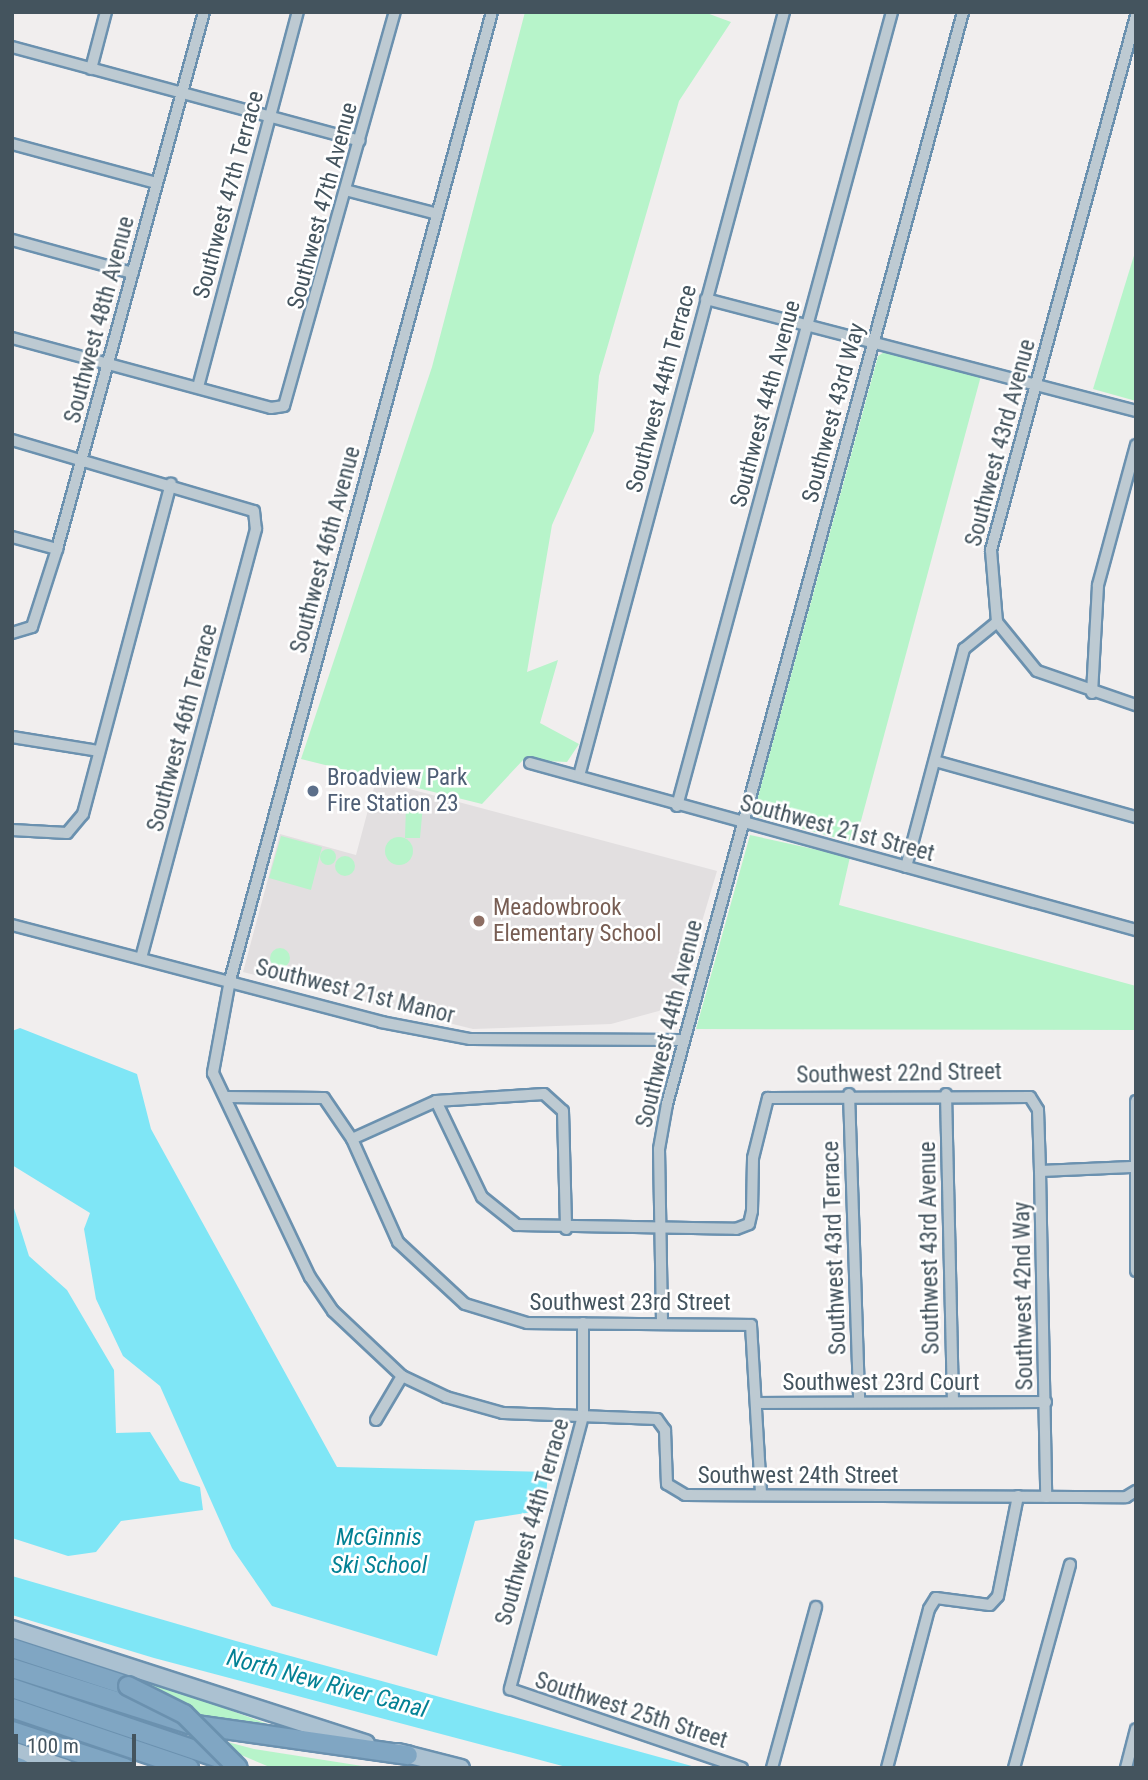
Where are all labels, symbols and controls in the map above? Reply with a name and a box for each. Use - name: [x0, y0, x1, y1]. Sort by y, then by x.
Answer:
- street label: Southwest 47th Terrace: [188, 88, 270, 302]
- street label: Southwest 47th Avenue: [282, 100, 364, 312]
- street label: Southwest 48th Avenue: [59, 214, 141, 426]
- street label: Southwest 44th Terrace: [621, 282, 703, 496]
- street label: Southwest 44th Avenue: [725, 298, 807, 510]
- street label: Southwest 43rd Way: [797, 320, 871, 506]
- street label: Southwest 43rd Avenue: [960, 336, 1042, 550]
- street label: Southwest 46th Avenue: [285, 444, 367, 656]
- street label: Southwest 46th Terrace: [142, 621, 224, 835]
- place label: Broadview Park Fire Station 23: [327, 764, 467, 818]
- marker: Broadview Park Fire Station 23: [305, 783, 321, 799]
- street label: Southwest 21st Street: [737, 790, 937, 868]
- place label: Meadowbrook Elementary School: [493, 894, 662, 948]
- marker: Meadowbrook Elementary School: [471, 913, 487, 929]
- street label: Southwest 44th Avenue: [631, 917, 709, 1131]
- street label: Southwest 21st Manor: [253, 954, 457, 1030]
- street label: Southwest 22nd Street: [796, 1058, 1002, 1090]
- street label: Southwest 43rd Terrace: [817, 1140, 853, 1356]
- street label: Southwest 43rd Avenue: [914, 1141, 946, 1355]
- street label: Southwest 42nd Way: [1009, 1201, 1039, 1391]
- street label: Southwest 23rd Street: [530, 1289, 730, 1317]
- street label: Southwest 23rd Court: [782, 1369, 980, 1397]
- street label: Southwest 44th Terrace: [490, 1415, 576, 1629]
- street label: Southwest 24th Street: [698, 1462, 898, 1490]
- water label: McGinnis Ski School: [331, 1524, 427, 1580]
- water label: North New River Canal: [224, 1643, 430, 1725]
- street label: Southwest 25th Street: [531, 1667, 731, 1755]
- scale bar: [18, 1720, 140, 1764]
- text: 100 m: [27, 1734, 79, 1758]

